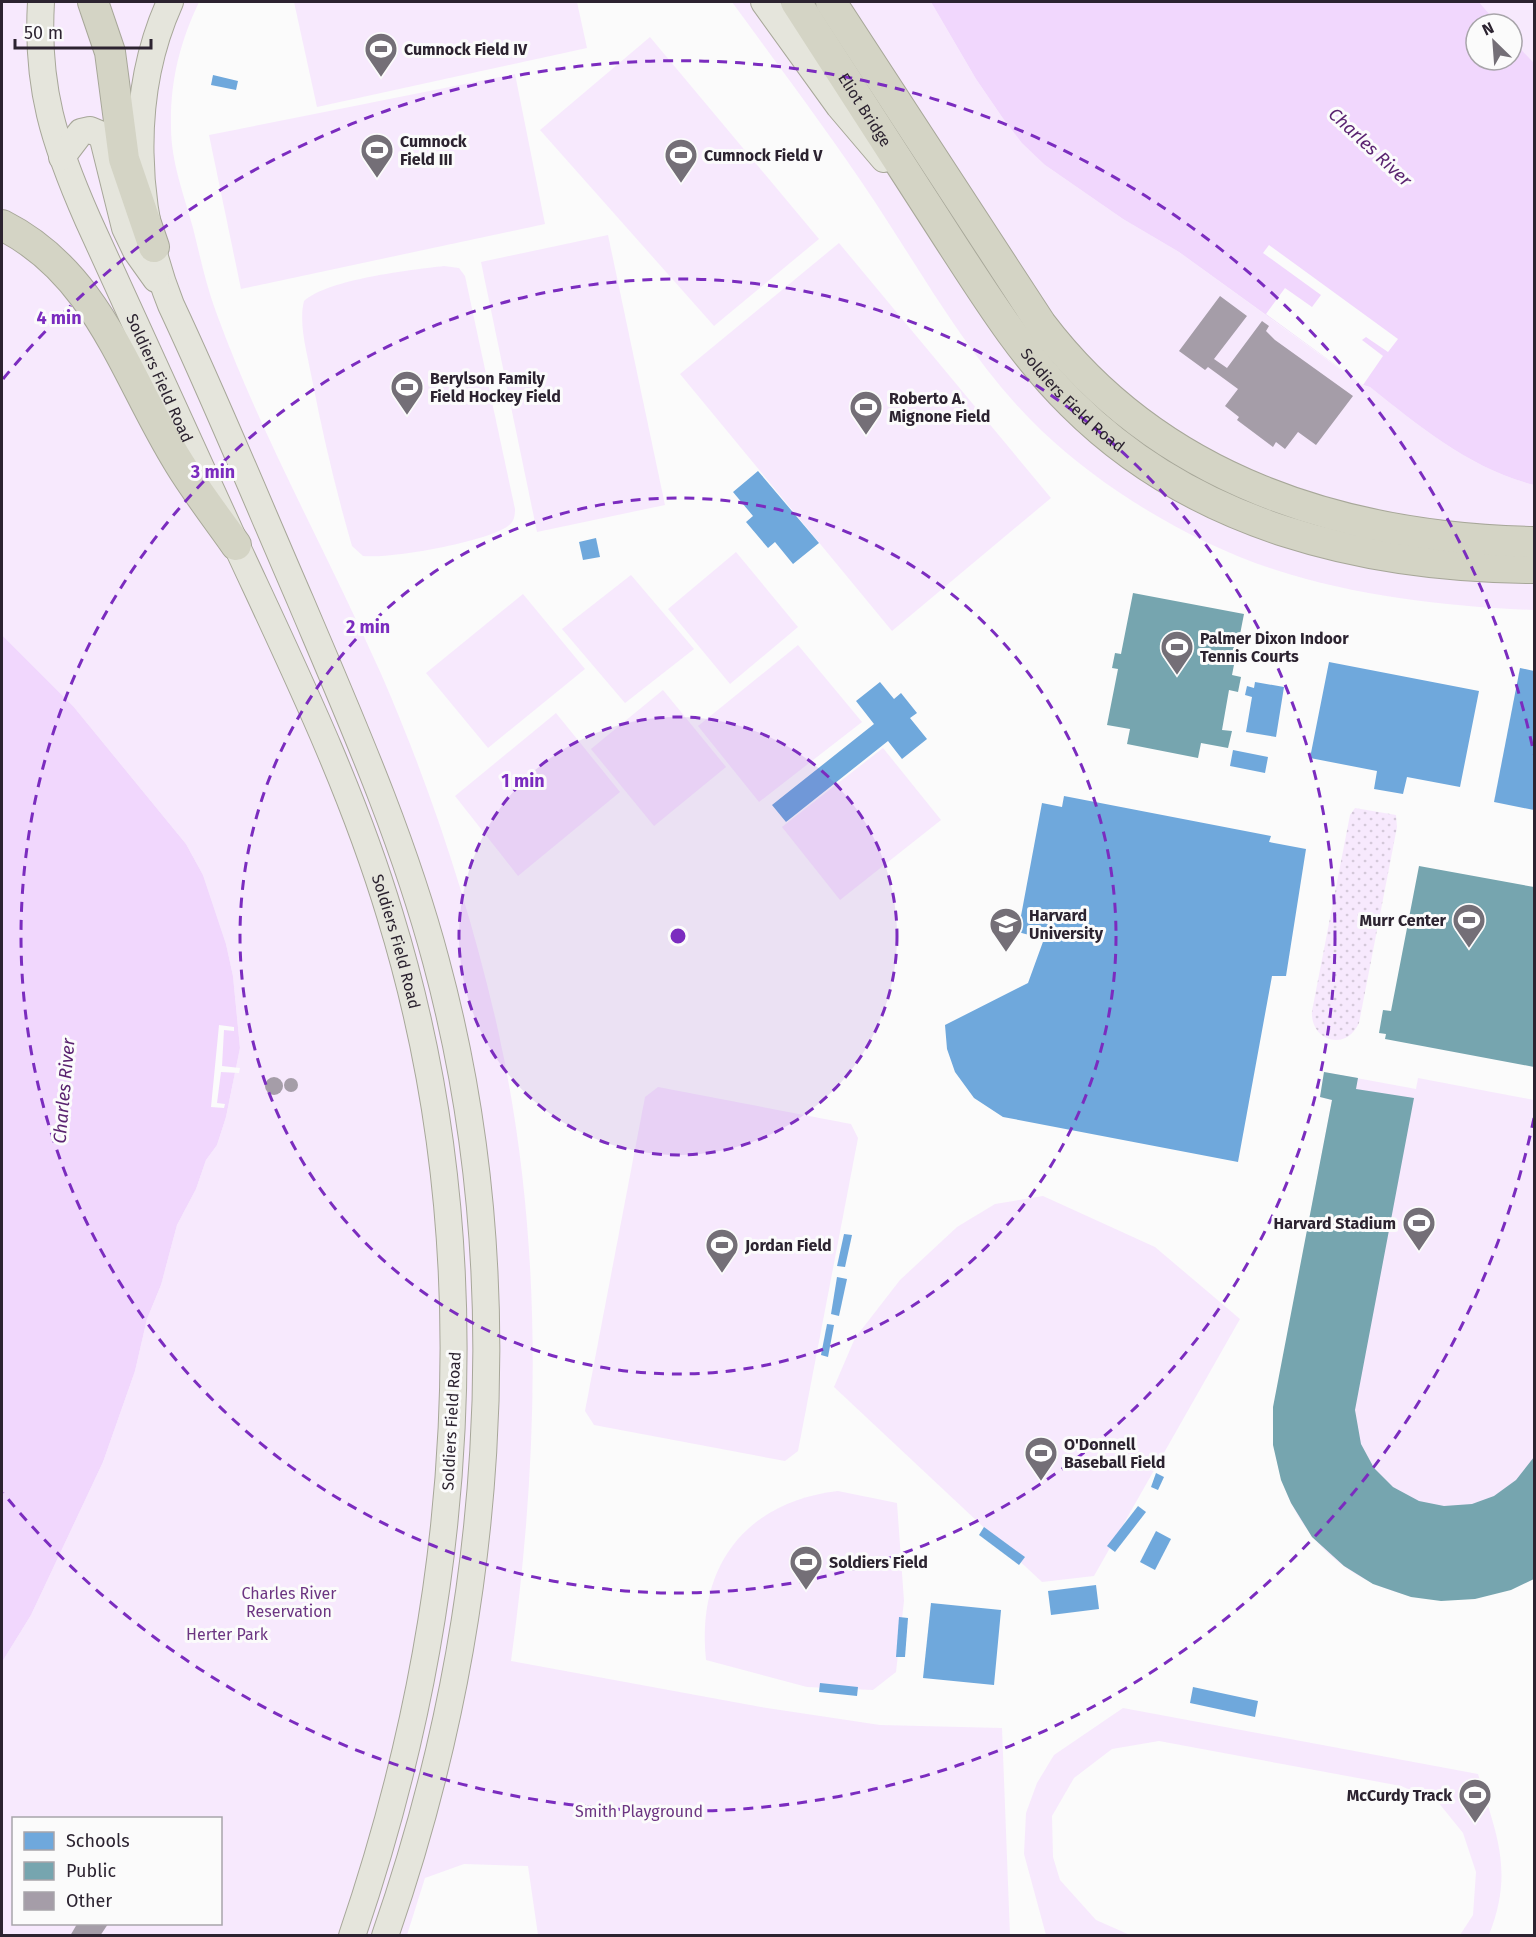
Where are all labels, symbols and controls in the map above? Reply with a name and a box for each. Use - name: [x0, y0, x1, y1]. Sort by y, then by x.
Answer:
- scale bar: [15, 12, 152, 50]
- north arrow: [1464, 12, 1524, 72]
- text: N: [1479, 18, 1497, 40]
- text: 50 m: [24, 22, 63, 44]
- sports icon: Cumnock Field IV: [363, 31, 399, 78]
- place label: Cumnock Field IV: [404, 40, 528, 59]
- street label: Eliot Bridge: [834, 69, 895, 150]
- water label: Charles River: [1324, 103, 1417, 192]
- sports icon: Cumnock Field III: [359, 132, 395, 179]
- place label: Cumnock Field III: [400, 132, 467, 169]
- sports icon: Cumnock Field V: [663, 137, 699, 184]
- place label: Cumnock Field V: [704, 146, 823, 165]
- text: 4 min: [36, 307, 82, 329]
- street label: Soldiers Field Road: [122, 311, 197, 445]
- street label: Soldiers Field Road: [1017, 345, 1128, 456]
- sports icon: Berylson Family Field Hockey Field: [389, 369, 425, 416]
- place label: Berylson Family Field Hockey Field: [430, 369, 561, 406]
- sports icon: Roberto A. Mignone Field: [848, 389, 884, 436]
- place label: Roberto A. Mignone Field: [889, 389, 990, 426]
- text: 3 min: [190, 461, 235, 483]
- text: 2 min: [346, 616, 390, 638]
- sports icon: Palmer Dixon Indoor Tennis Courts: [1159, 629, 1195, 676]
- place label: Palmer Dixon Indoor Tennis Courts: [1200, 629, 1349, 666]
- text: 1 min: [501, 770, 545, 792]
- street label: Soldiers Field Road: [368, 872, 424, 1011]
- sports icon: Murr Center: [1451, 902, 1487, 949]
- school or university icon: Harvard University: [988, 906, 1024, 953]
- place label: Harvard University: [1029, 906, 1104, 943]
- place label: Murr Center: [1360, 911, 1447, 930]
- centre of rings: [668, 926, 688, 946]
- water label: Charles River: [48, 1036, 80, 1144]
- sports icon: Harvard Stadium: [1401, 1205, 1437, 1252]
- place label: Harvard Stadium: [1274, 1214, 1396, 1233]
- sports icon: Jordan Field: [704, 1227, 740, 1274]
- place label: Jordan Field: [744, 1236, 832, 1255]
- street label: Soldiers Field Road: [438, 1351, 465, 1491]
- sports icon: O'Donnell Baseball Field: [1023, 1435, 1059, 1482]
- place label: O'Donnell Baseball Field: [1064, 1435, 1165, 1472]
- sports icon: Soldiers Field: [788, 1544, 824, 1591]
- place label: Soldiers Field: [829, 1553, 928, 1572]
- park label: Charles River Reservation: [242, 1584, 337, 1621]
- park label: Herter Park: [186, 1625, 269, 1644]
- sports icon: McCurdy Track: [1457, 1777, 1493, 1824]
- place label: McCurdy Track: [1347, 1786, 1452, 1805]
- park label: Smith Playground: [575, 1802, 703, 1821]
- legend: [12, 1817, 222, 1925]
- text: Schools: [66, 1830, 130, 1852]
- text: Public: [66, 1860, 116, 1882]
- text: Other: [66, 1890, 112, 1912]

